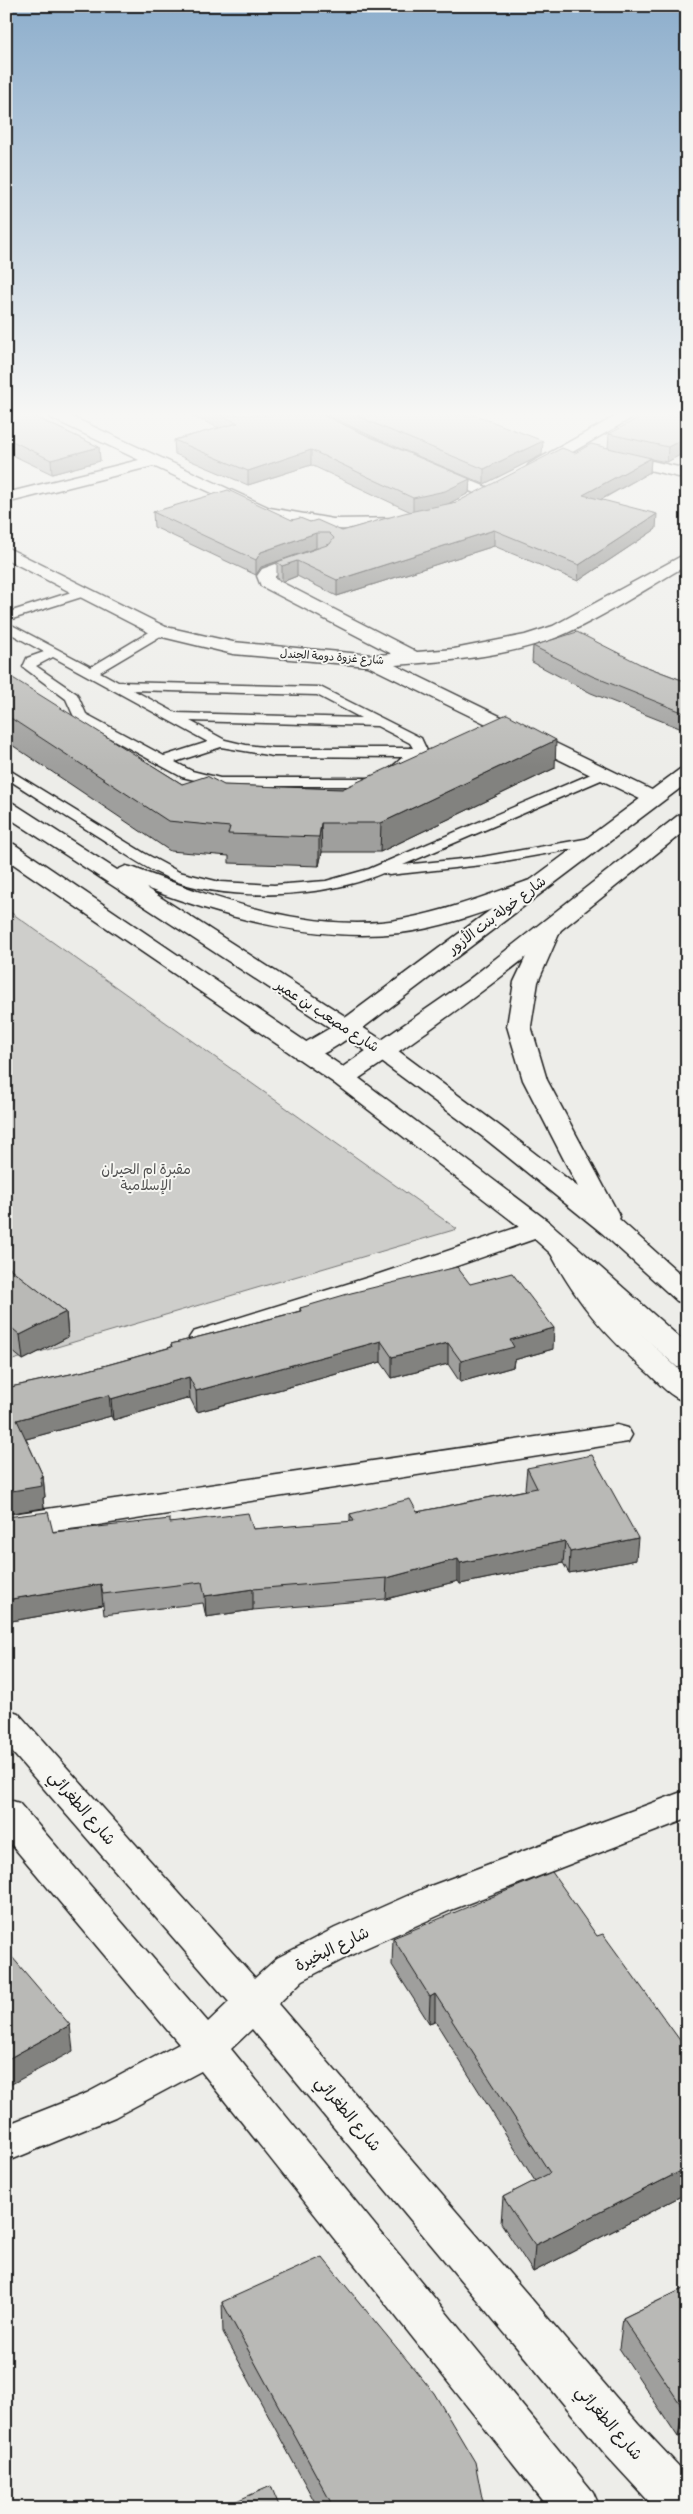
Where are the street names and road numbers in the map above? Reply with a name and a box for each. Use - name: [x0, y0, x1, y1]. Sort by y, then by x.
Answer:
- street label: شارع غزوة دومة الجندل: [280, 647, 384, 669]
- street label: شارع خولة بنت الأزور: [443, 872, 550, 959]
- street label: شارع مصعب بن عمير: [271, 976, 382, 1057]
- street label: شارع الطغرائي: [41, 1767, 120, 1852]
- street label: شارع البخيرة: [291, 1922, 373, 1977]
- street label: شارع الطغرائي: [308, 2072, 385, 2158]
- street label: شارع الطغرائي: [568, 2382, 647, 2467]

